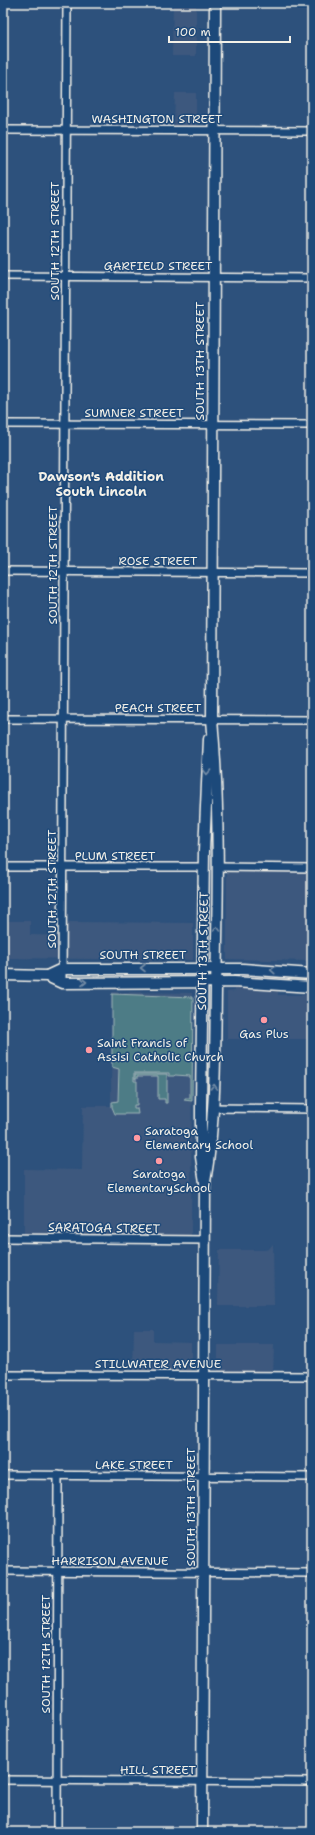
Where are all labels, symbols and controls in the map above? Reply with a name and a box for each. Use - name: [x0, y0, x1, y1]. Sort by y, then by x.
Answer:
- scale bar: [169, 18, 290, 44]
- text: 100 m: [175, 24, 211, 40]
- street label: WASHINGTON STREET: [91, 111, 223, 127]
- street label: SOUTH 12TH STREET: [47, 181, 63, 300]
- street label: GARFIELD STREET: [104, 258, 213, 274]
- street label: SOUTH 13TH STREET: [192, 301, 208, 420]
- street label: SUMNER STREET: [84, 405, 184, 421]
- district label: Dawson's Addition South Lincoln: [38, 468, 164, 500]
- street label: SOUTH 12TH STREET: [45, 505, 61, 624]
- street label: ROSE STREET: [118, 553, 198, 569]
- street label: PEACH STREET: [115, 700, 202, 716]
- one-way arrow: [202, 769, 211, 775]
- street label: SOUTH 12TH STREET: [44, 829, 60, 948]
- street label: PLUM STREET: [75, 848, 156, 864]
- street label: SOUTH 13TH STREET: [194, 891, 212, 1011]
- one-way arrow: [213, 926, 221, 932]
- street label: SOUTH STREET: [100, 947, 187, 963]
- one-way arrow: [140, 964, 146, 972]
- one-way arrow: [270, 966, 276, 975]
- one-way arrow: [81, 978, 87, 986]
- marker: Gas Plus: [259, 1015, 269, 1025]
- place label: Gas Plus: [239, 1026, 289, 1042]
- place label: Saint Francis of Assisi Catholic Church: [97, 1035, 224, 1065]
- marker: Saint Francis of Assisi Catholic Church: [84, 1045, 94, 1055]
- one-way arrow: [209, 1084, 218, 1090]
- place label: Saratoga Elementary School: [145, 1123, 253, 1153]
- marker: Saratoga Elementary School: [132, 1133, 142, 1143]
- marker: Saratoga ElementarySchool: [154, 1156, 164, 1166]
- place label: Saratoga ElementarySchool: [107, 1166, 211, 1196]
- street label: SARATOGA STREET: [48, 1219, 161, 1237]
- street label: STILLWATER AVENUE: [95, 1356, 221, 1372]
- street label: SOUTH 13TH STREET: [183, 1447, 199, 1566]
- street label: LAKE STREET: [95, 1457, 174, 1473]
- street label: HARRISON AVENUE: [51, 1553, 169, 1569]
- street label: SOUTH 12TH STREET: [38, 1594, 54, 1713]
- street label: HILL STREET: [120, 1762, 197, 1778]

